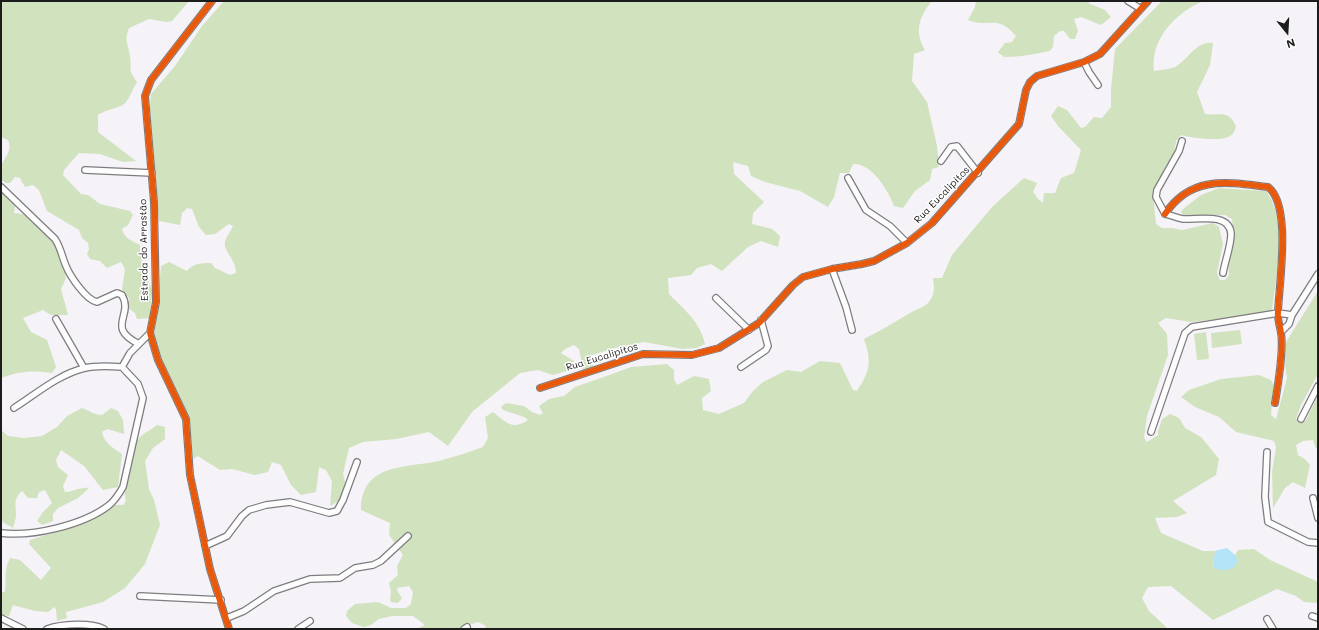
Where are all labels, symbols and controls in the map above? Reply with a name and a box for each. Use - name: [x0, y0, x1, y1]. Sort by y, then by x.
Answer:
- north arrow: [1267, 12, 1307, 52]
- text: N: [1285, 35, 1297, 52]
- street label: Rua Eucalipitos: [912, 164, 972, 226]
- street label: Estrada do Arrastão: [137, 199, 151, 301]
- street label: Rua Eucalipitos: [565, 340, 639, 374]

